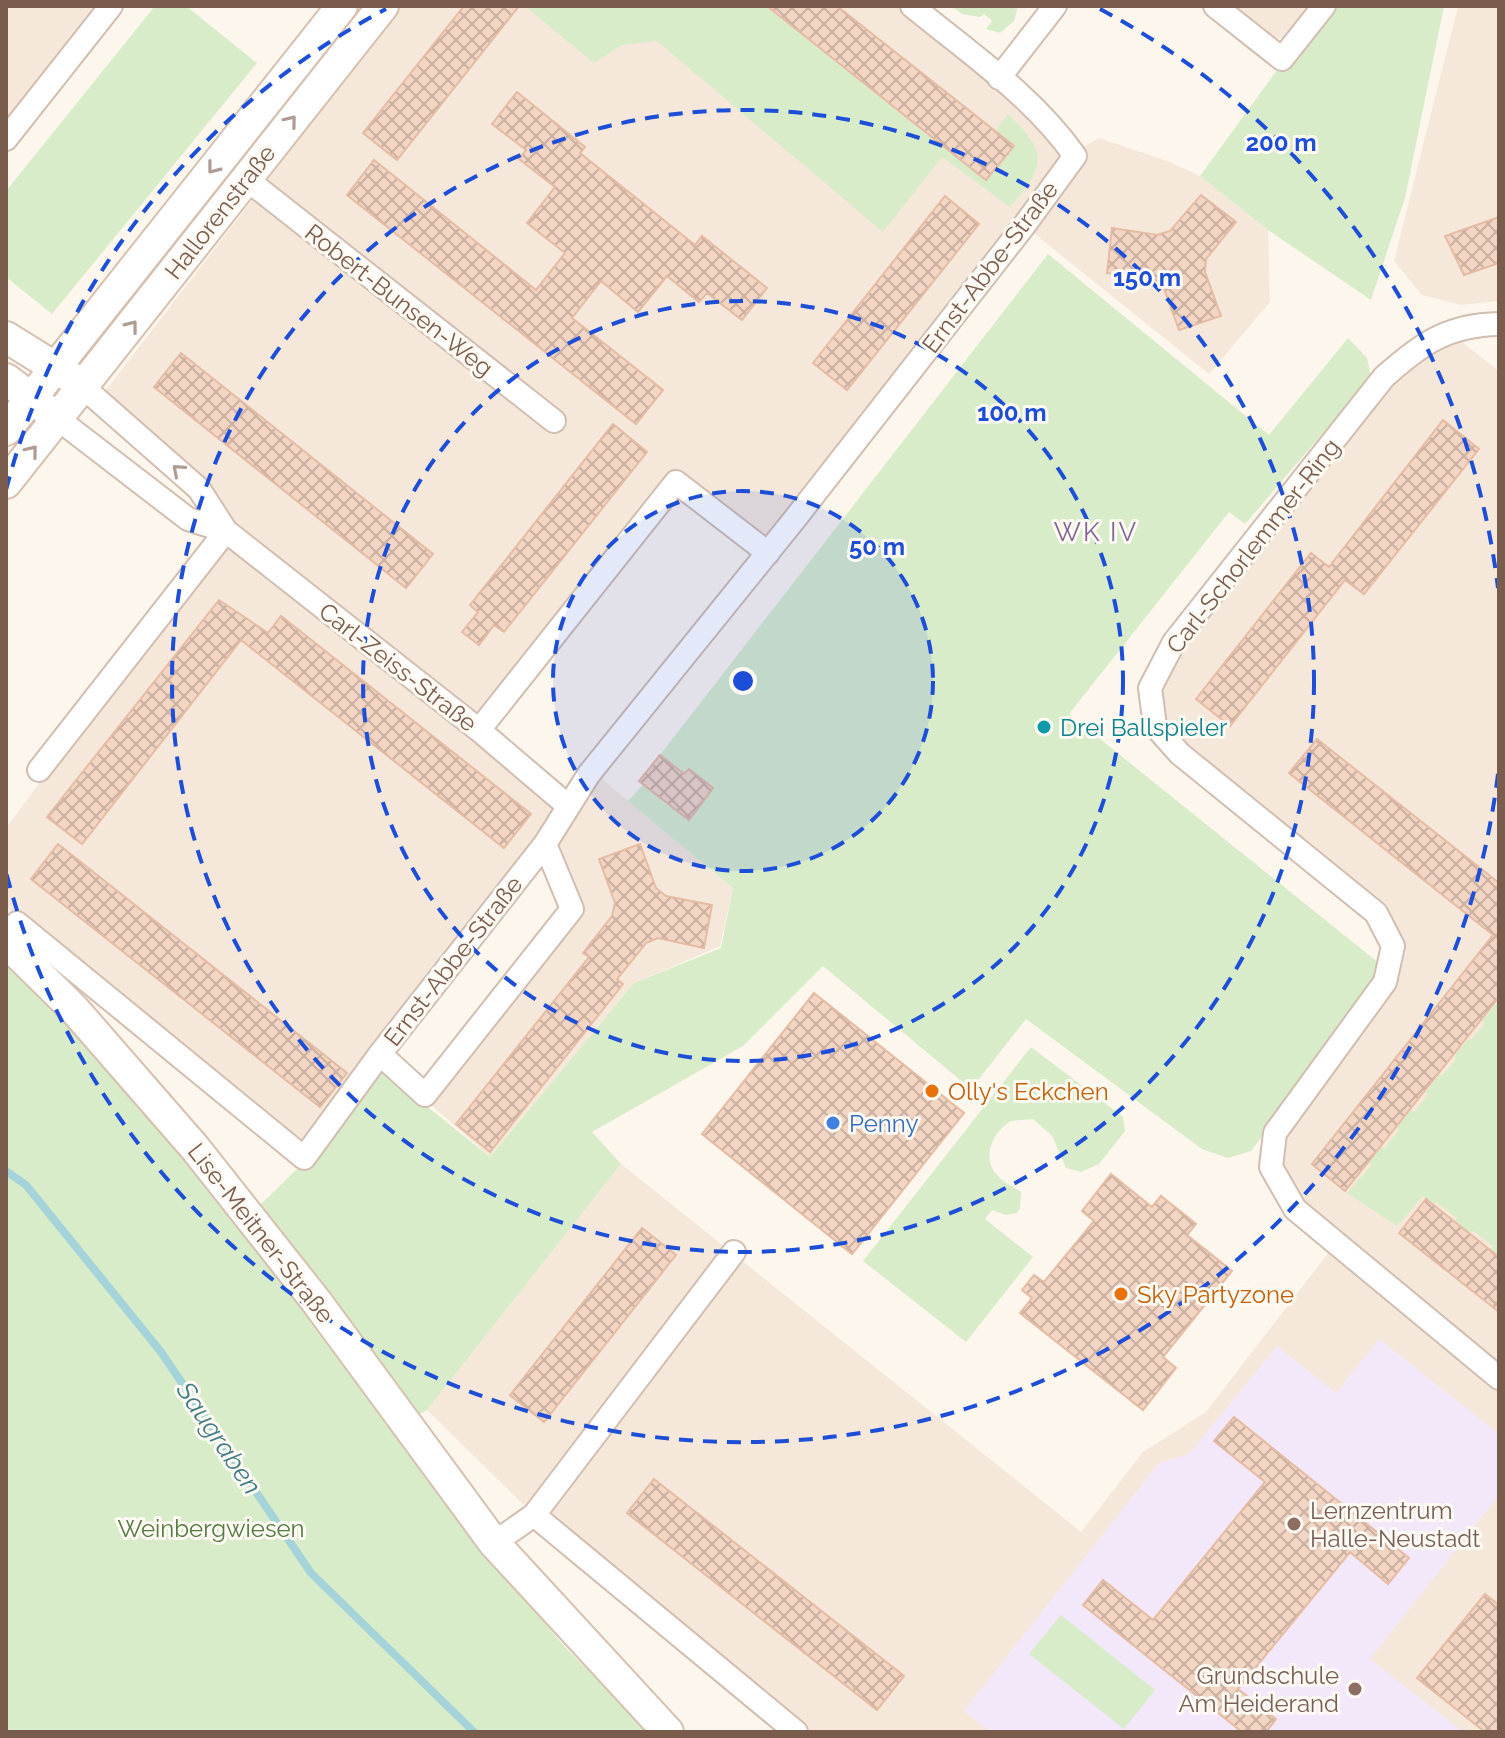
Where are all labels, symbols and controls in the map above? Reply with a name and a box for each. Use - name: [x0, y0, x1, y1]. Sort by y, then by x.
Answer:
- one-way arrow: [282, 115, 296, 130]
- text: 200 m: [1245, 128, 1317, 157]
- street label: Hallorenstraße: [159, 139, 281, 285]
- one-way arrow: [209, 159, 223, 174]
- street label: Ernst-Abbe-Straße: [916, 175, 1064, 359]
- street label: Robert-Bunsen-Weg: [299, 218, 499, 382]
- text: 150 m: [1113, 263, 1181, 292]
- one-way arrow: [122, 320, 136, 335]
- text: 100 m: [977, 398, 1047, 427]
- street label: Carl-Schorlemmer-Ring: [1160, 433, 1346, 659]
- one-way arrow: [22, 446, 37, 460]
- one-way arrow: [173, 466, 188, 480]
- district label: WK IV: [1054, 517, 1138, 547]
- text: 50 m: [849, 532, 905, 561]
- street label: Carl-Zeiss-Straße: [313, 596, 483, 738]
- centre of rings: [729, 667, 757, 695]
- place label: Drei Ballspieler: [1060, 713, 1228, 742]
- marker: Drei Ballspieler: [1035, 718, 1053, 736]
- street label: Ernst-Abbe-Straße: [378, 870, 528, 1052]
- place label: Olly's Eckchen: [948, 1077, 1109, 1106]
- marker: Olly's Eckchen: [923, 1082, 941, 1100]
- place label: Penny: [849, 1109, 919, 1138]
- marker: Penny: [824, 1114, 842, 1132]
- street label: Lise-Meitner-Straße: [182, 1137, 340, 1329]
- place label: Sky Partyzone: [1137, 1280, 1294, 1309]
- marker: Sky Partyzone: [1112, 1285, 1130, 1303]
- water label: Saugraben: [170, 1375, 267, 1500]
- place label: Lernzentrum Halle-Neustadt: [1310, 1496, 1480, 1553]
- park label: Weinbergwiesen: [117, 1514, 305, 1543]
- marker: Lernzentrum Halle-Neustadt: [1285, 1515, 1303, 1533]
- place label: Grundschule Am Heiderand: [1178, 1661, 1339, 1718]
- marker: Grundschule Am Heiderand: [1346, 1680, 1364, 1698]

